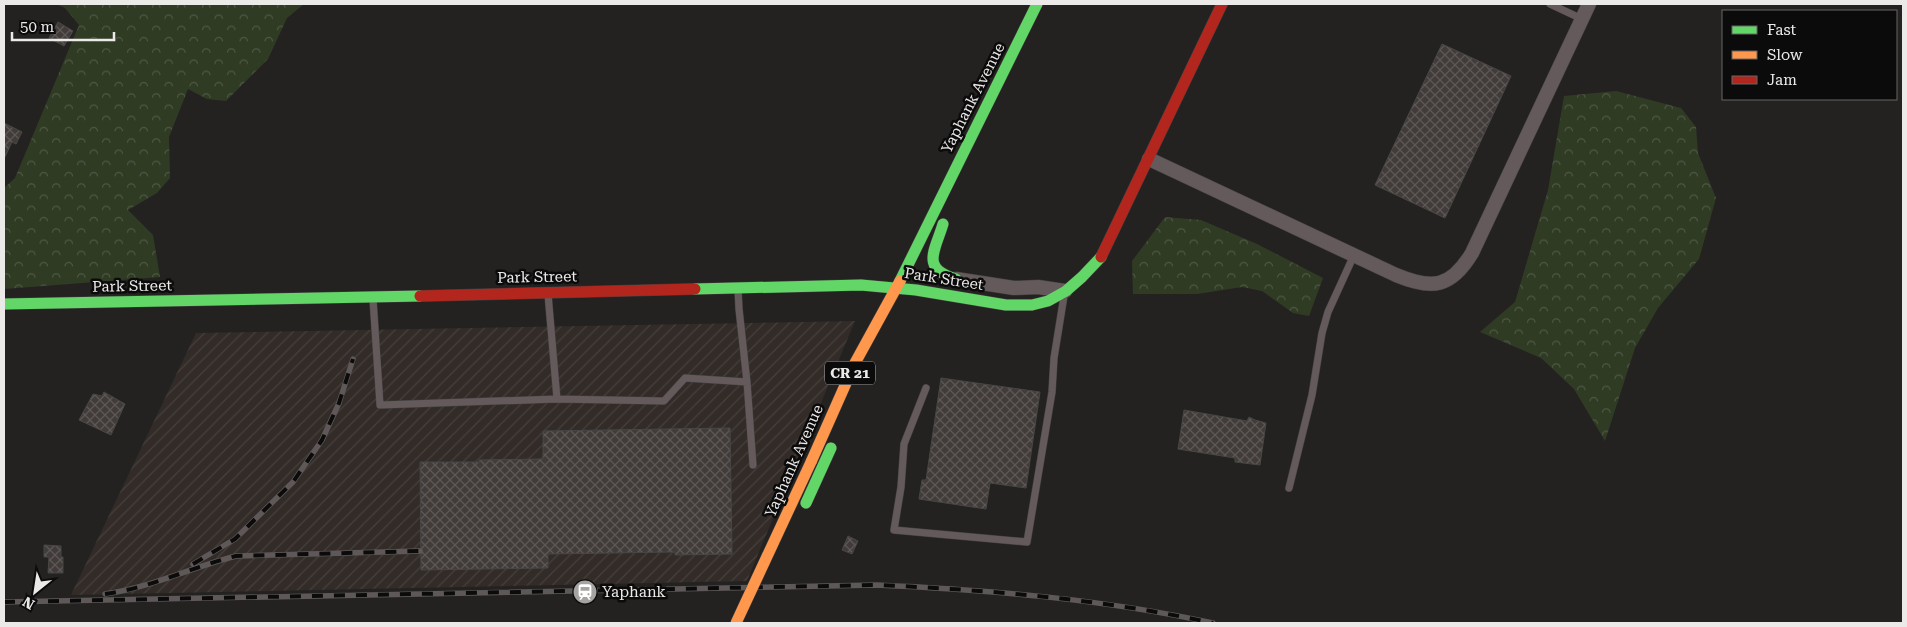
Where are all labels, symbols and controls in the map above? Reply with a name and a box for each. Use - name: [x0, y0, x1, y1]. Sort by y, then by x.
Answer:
- scale bar: [12, 10, 115, 42]
- legend: [1722, 10, 1897, 100]
- text: 50 m: [20, 18, 55, 36]
- text: Fast: [1767, 21, 1797, 39]
- street label: Yaphank Avenue: [937, 40, 1009, 156]
- text: Slow: [1767, 46, 1803, 64]
- text: Jam: [1767, 71, 1797, 89]
- street label: Park Street: [903, 264, 985, 294]
- street label: Park Street: [497, 267, 577, 287]
- street label: Park Street: [92, 276, 172, 296]
- road number: CR 21: [825, 362, 875, 384]
- street label: Yaphank Avenue: [761, 402, 827, 520]
- north arrow: [10, 567, 60, 617]
- station icon: Yaphank: [572, 579, 598, 605]
- place label: Yaphank: [602, 583, 666, 601]
- text: N: [20, 594, 37, 613]

